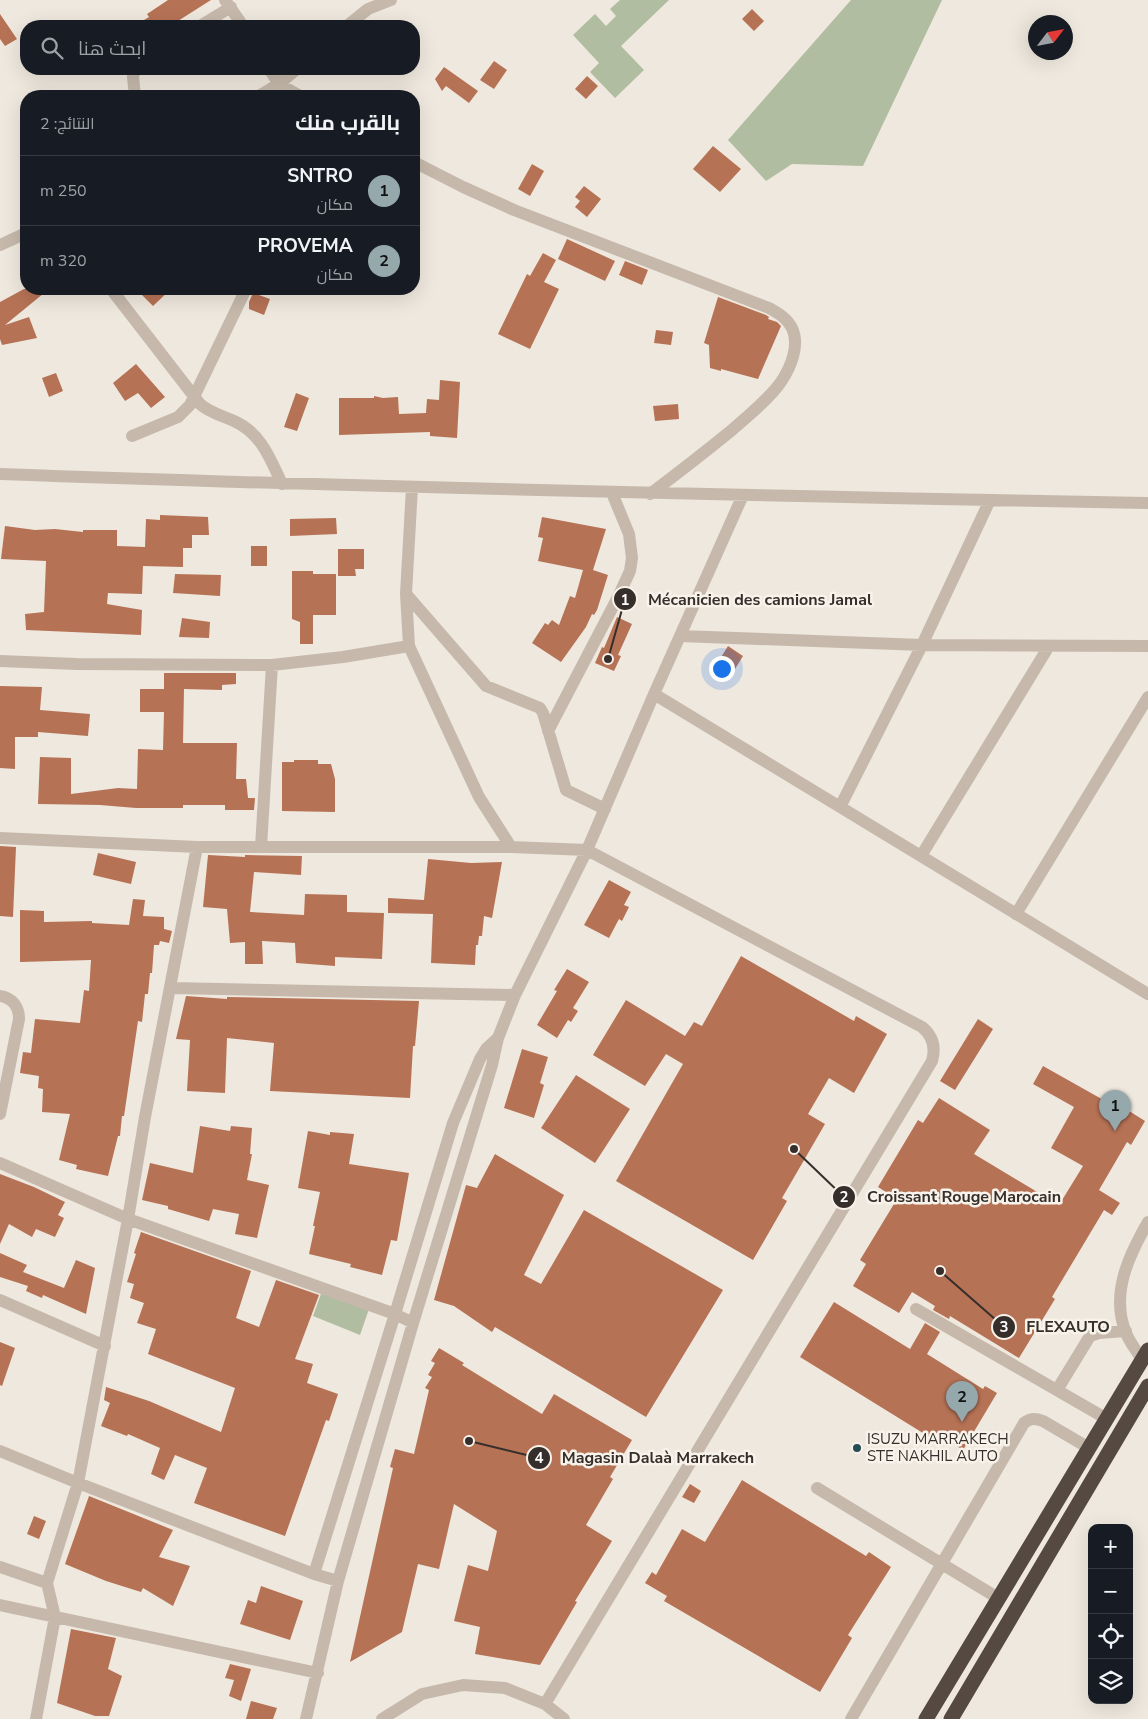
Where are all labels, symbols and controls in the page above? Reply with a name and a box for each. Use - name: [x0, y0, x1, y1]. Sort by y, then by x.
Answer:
- north arrow: [1028, 15, 1073, 60]
- search box: [20, 20, 420, 75]
- icon: search: [38, 34, 66, 62]
- text: ابحث هنا: [78, 36, 146, 62]
- text: بالقرب منك: [295, 109, 400, 137]
- text: النتائج: 2: [40, 113, 95, 135]
- text: SNTRO: [287, 163, 353, 189]
- text: 250 m: [40, 180, 87, 202]
- text: 1: [379, 180, 389, 202]
- text: مكان: [317, 194, 353, 216]
- text: PROVEMA: [258, 233, 353, 259]
- text: 320 m: [40, 250, 87, 272]
- text: 2: [379, 250, 389, 272]
- text: مكان: [317, 264, 353, 286]
- callout: Mécanicien des camions Jamal: [613, 584, 882, 615]
- text: Mécanicien des camions Jamal: [648, 589, 872, 611]
- text: 1: [620, 590, 630, 610]
- your location: [709, 656, 735, 682]
- pin: 1: [1099, 1090, 1131, 1131]
- callout: Croissant Rouge Marocain: [832, 1181, 1071, 1212]
- text: Croissant Rouge Marocain: [867, 1186, 1061, 1208]
- text: 2: [839, 1187, 849, 1207]
- callout: FLEXAUTO: [991, 1311, 1120, 1342]
- text: FLEXAUTO: [1026, 1316, 1110, 1338]
- text: 3: [999, 1317, 1009, 1337]
- pin: 2: [946, 1381, 978, 1422]
- place label: ISUZU MARRAKECH STE NAKHIL AUTO: [867, 1429, 1009, 1466]
- callout: Magasin Dalaà Marrakech: [526, 1442, 764, 1473]
- marker: ISUZU MARRAKECH STE NAKHIL AUTO: [851, 1442, 863, 1454]
- text: Magasin Dalaà Marrakech: [562, 1447, 754, 1469]
- text: 4: [534, 1448, 544, 1468]
- map controls: [1088, 1524, 1133, 1704]
- button: +: [1088, 1524, 1133, 1569]
- button: −: [1088, 1569, 1133, 1614]
- button: locate: [1088, 1614, 1133, 1659]
- button: layers: [1088, 1659, 1133, 1704]

